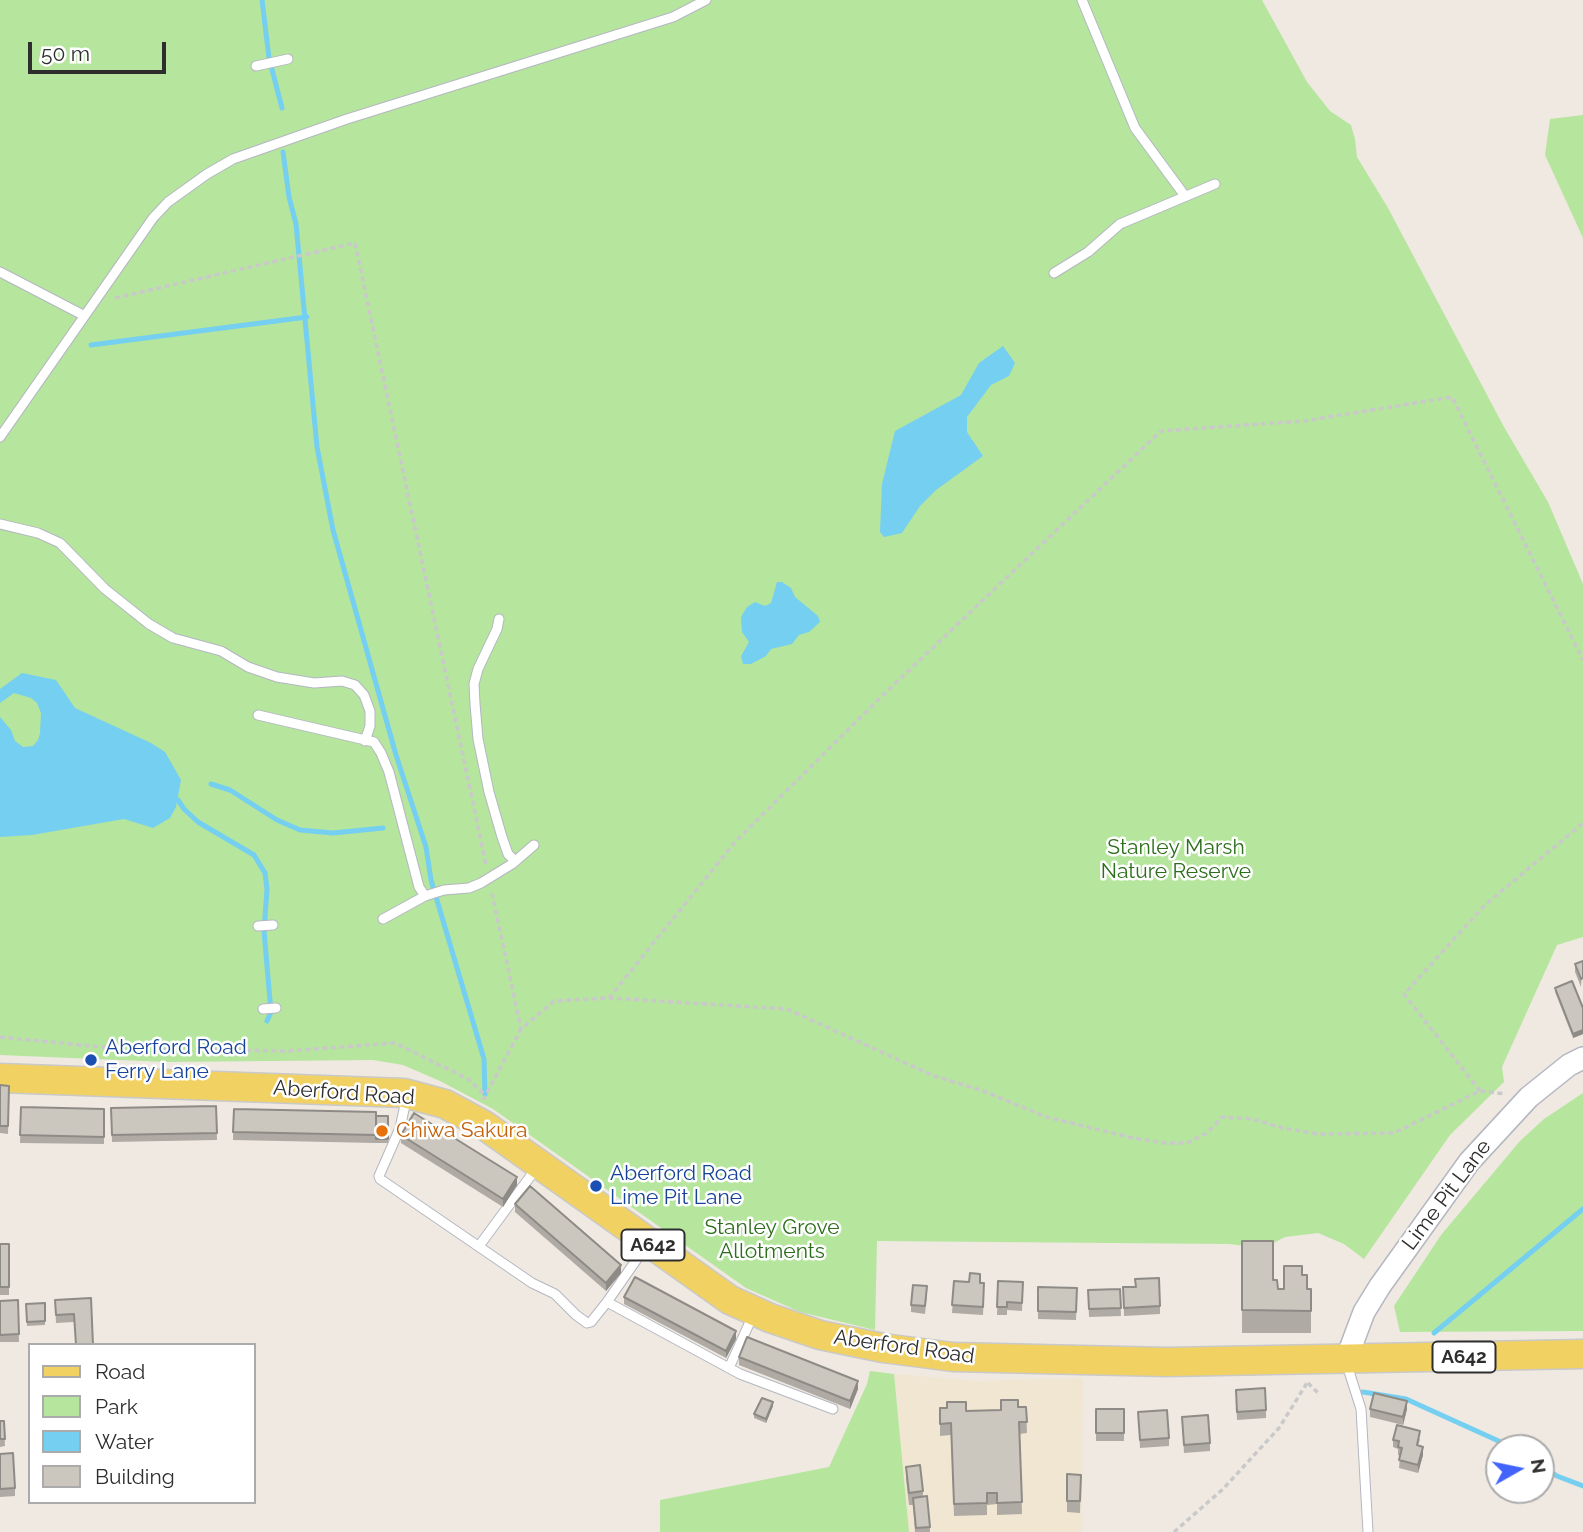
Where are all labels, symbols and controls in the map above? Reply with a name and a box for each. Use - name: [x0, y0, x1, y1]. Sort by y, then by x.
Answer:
- scale bar: [32, 28, 170, 72]
- text: 50 m: [41, 41, 90, 66]
- park label: Stanley Marsh Nature Reserve: [1101, 835, 1251, 885]
- place label: Aberford Road Ferry Lane: [105, 1035, 247, 1085]
- marker: Aberford Road Ferry Lane: [83, 1052, 99, 1068]
- street label: Aberford Road: [272, 1075, 416, 1111]
- place label: Chiwa Sakura: [396, 1118, 527, 1144]
- marker: Chiwa Sakura: [374, 1123, 390, 1139]
- street label: Lime Pit Lane: [1397, 1135, 1497, 1255]
- place label: Aberford Road Lime Pit Lane: [610, 1161, 752, 1211]
- marker: Aberford Road Lime Pit Lane: [588, 1178, 604, 1194]
- park label: Stanley Grove Allotments: [704, 1215, 840, 1265]
- road number: A642: [622, 1230, 684, 1260]
- street label: Aberford Road: [832, 1325, 976, 1369]
- road number: A642: [1432, 1342, 1496, 1372]
- legend: [28, 1343, 256, 1504]
- text: Road: [95, 1359, 145, 1384]
- text: Park: [95, 1394, 138, 1419]
- text: Water: [95, 1429, 154, 1454]
- north arrow: [1485, 1434, 1555, 1504]
- text: N: [1527, 1457, 1551, 1475]
- text: Building: [95, 1464, 175, 1489]

